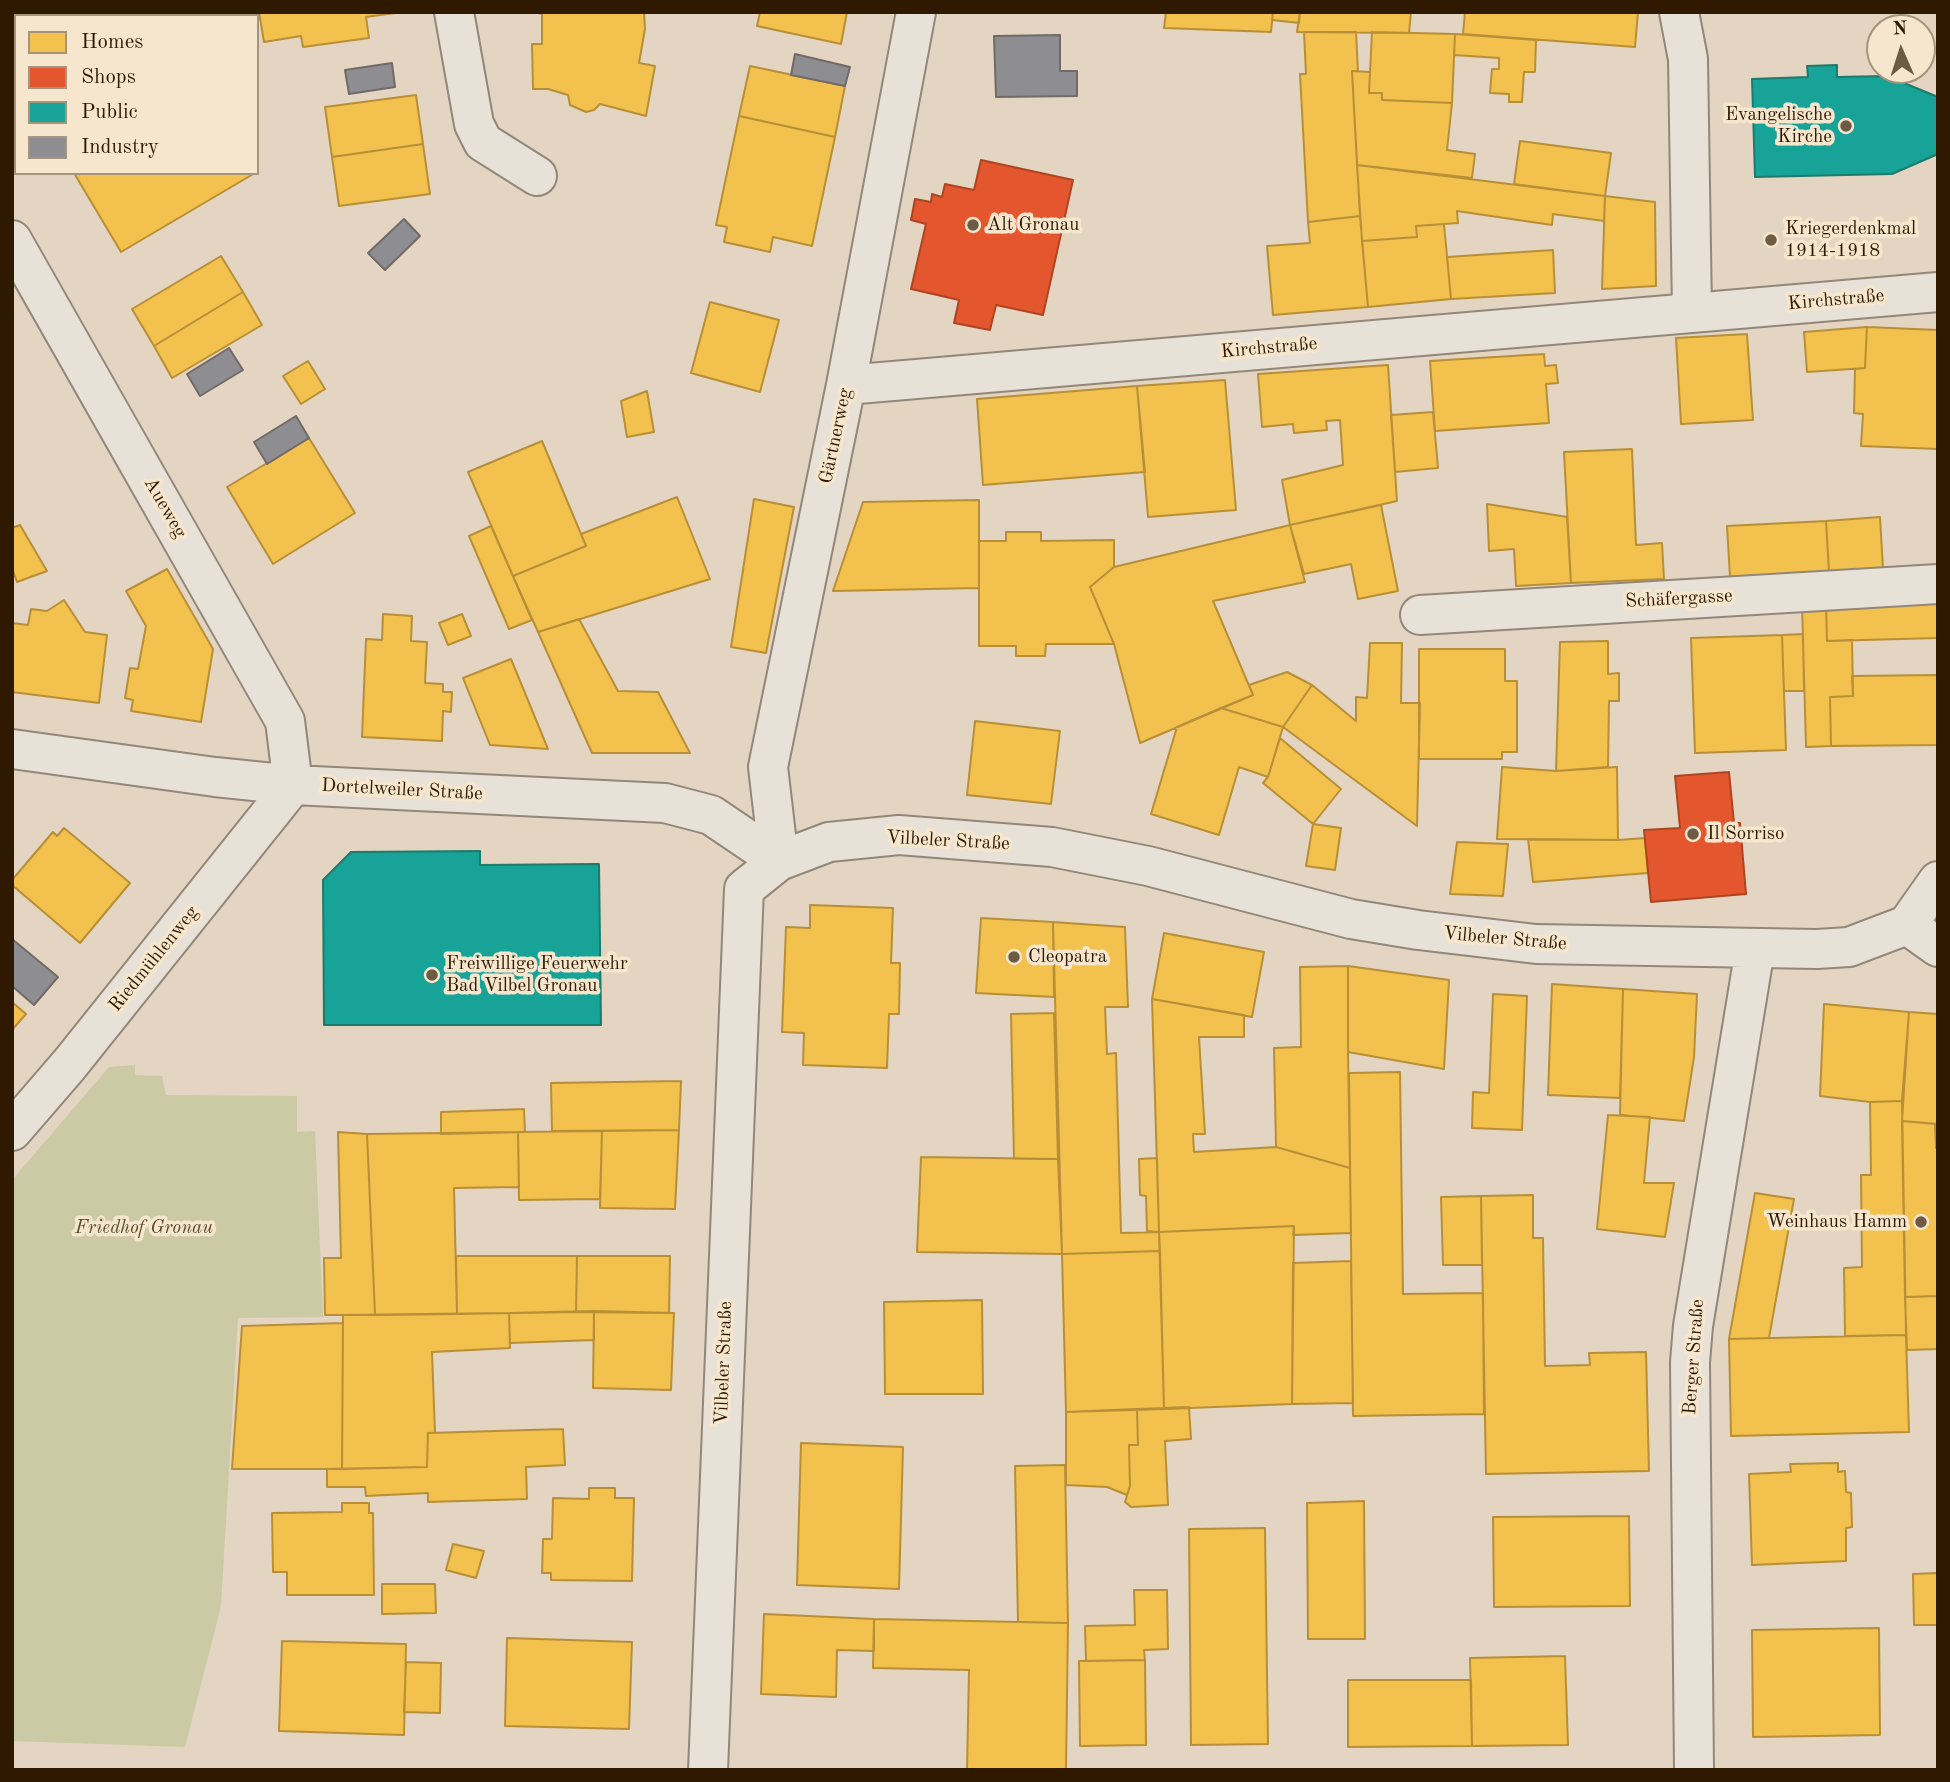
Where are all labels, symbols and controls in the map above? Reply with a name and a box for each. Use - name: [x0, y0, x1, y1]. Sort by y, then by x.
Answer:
- legend: [14, 14, 259, 175]
- north arrow: [1866, 14, 1936, 84]
- text: N: [1892, 20, 1908, 39]
- text: Homes: [81, 32, 143, 53]
- text: Shops: [81, 67, 136, 88]
- text: Public: [81, 102, 138, 123]
- place label: Evangelische Kirche: [1725, 104, 1832, 148]
- marker: Evangelische Kirche: [1838, 118, 1854, 134]
- text: Industry: [81, 137, 159, 158]
- place label: Alt Gronau: [987, 214, 1079, 236]
- marker: Alt Gronau: [965, 217, 981, 233]
- place label: Kriegerdenkmal 1914-1918: [1785, 218, 1916, 262]
- marker: Kriegerdenkmal 1914-1918: [1763, 232, 1779, 248]
- street label: Kirchstraße: [1787, 284, 1885, 316]
- street label: Kirchstraße: [1220, 332, 1318, 364]
- street label: Gärtnerweg: [815, 386, 857, 486]
- street label: Aueweg: [139, 474, 191, 542]
- street label: Schäfergasse: [1625, 585, 1733, 613]
- street label: Dortelweiler Straße: [321, 774, 483, 806]
- place label: Il Sorriso: [1707, 823, 1785, 845]
- street label: Vilbeler Straße: [886, 826, 1010, 856]
- marker: Il Sorriso: [1685, 826, 1701, 842]
- street label: Riedmühlenweg: [104, 901, 204, 1017]
- street label: Vilbeler Straße: [1442, 922, 1568, 956]
- place label: Cleopatra: [1028, 946, 1107, 968]
- marker: Cleopatra: [1006, 949, 1022, 965]
- place label: Freiwillige Feuerwehr Bad Vilbel Gronau: [446, 953, 628, 997]
- marker: Freiwillige Feuerwehr Bad Vilbel Gronau: [424, 967, 440, 983]
- place label: Weinhaus Hamm: [1766, 1211, 1907, 1233]
- marker: Weinhaus Hamm: [1913, 1214, 1929, 1230]
- park label: Friedhof Gronau: [75, 1217, 213, 1239]
- street label: Berger Straße: [1679, 1298, 1709, 1416]
- street label: Vilbeler Straße: [710, 1301, 738, 1425]

